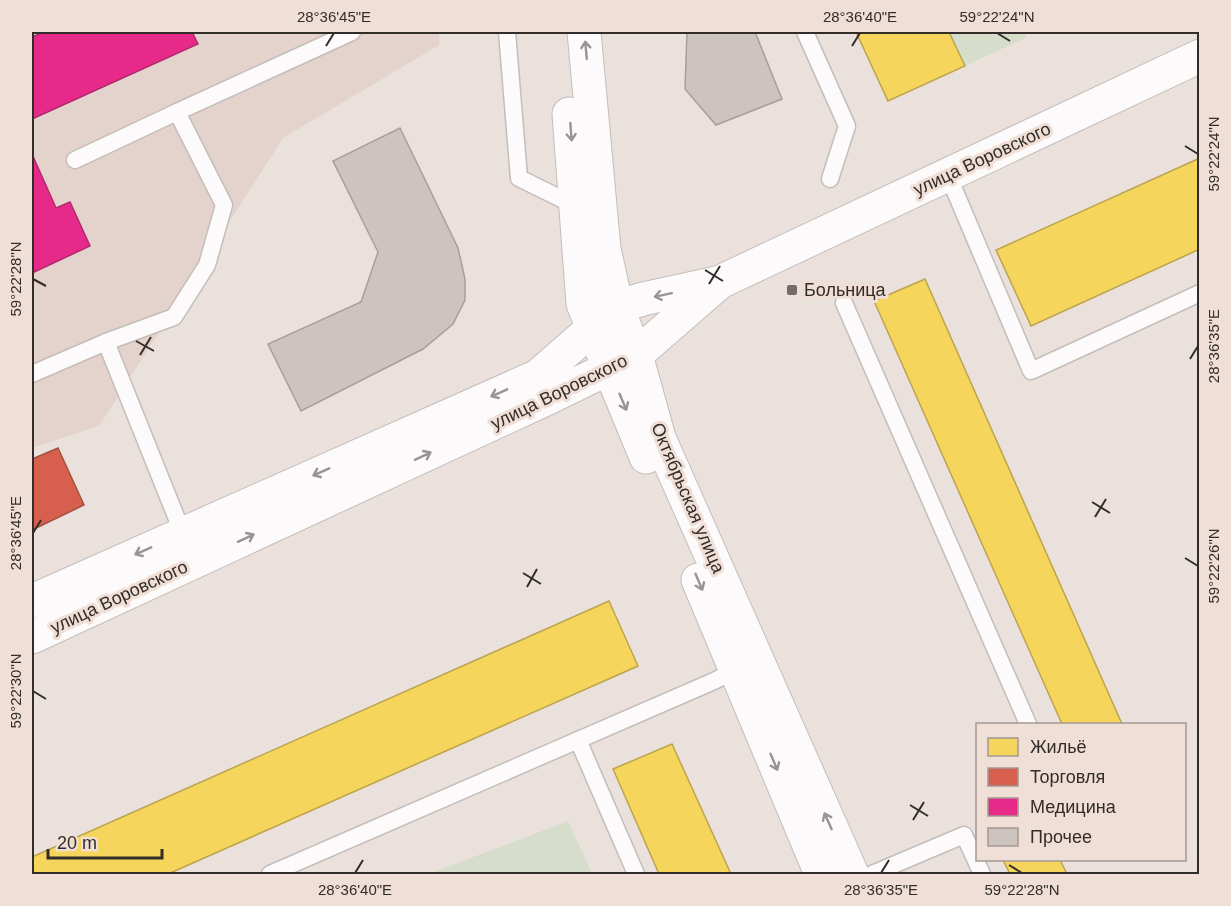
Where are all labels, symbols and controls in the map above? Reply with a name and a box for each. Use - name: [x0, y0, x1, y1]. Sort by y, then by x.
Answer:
- text: 28°36'45"E: [297, 8, 371, 25]
- text: 28°36'40"E: [823, 8, 897, 25]
- text: 59°22'24"N: [959, 8, 1035, 25]
- one-way arrow: [580, 41, 591, 61]
- text: 59°22'24"N: [1205, 116, 1222, 192]
- street label: улица Воровского: [910, 118, 1054, 200]
- one-way arrow: [566, 121, 577, 141]
- text: 59°22'28"N: [7, 241, 24, 317]
- place label: Больница: [804, 280, 887, 300]
- marker: Больница: [785, 283, 799, 297]
- one-way arrow: [654, 289, 673, 301]
- text: 28°36'35"E: [1205, 309, 1222, 383]
- street label: улица Воровского: [488, 350, 630, 434]
- one-way arrow: [491, 388, 509, 399]
- one-way arrow: [618, 393, 629, 411]
- street label: Октябрьская улица: [647, 420, 729, 577]
- one-way arrow: [413, 450, 431, 462]
- one-way arrow: [312, 467, 331, 478]
- text: 28°36'45"E: [7, 496, 24, 570]
- text: 59°22'26"N: [1205, 528, 1222, 604]
- one-way arrow: [237, 532, 255, 544]
- one-way arrow: [134, 546, 152, 558]
- street label: улица Воровского: [47, 556, 191, 638]
- one-way arrow: [694, 573, 705, 591]
- text: 59°22'30"N: [7, 653, 24, 729]
- legend: [976, 723, 1186, 861]
- text: Жильё: [1030, 737, 1087, 757]
- one-way arrow: [769, 752, 780, 771]
- text: Торговля: [1030, 767, 1105, 787]
- text: Медицина: [1030, 797, 1117, 817]
- one-way arrow: [822, 812, 833, 831]
- scale bar: [48, 822, 162, 860]
- text: Прочее: [1030, 827, 1092, 847]
- text: 20 m: [57, 833, 97, 853]
- text: 28°36'40"E: [318, 881, 392, 898]
- text: 28°36'35"E: [844, 881, 918, 898]
- text: 59°22'28"N: [984, 881, 1060, 898]

